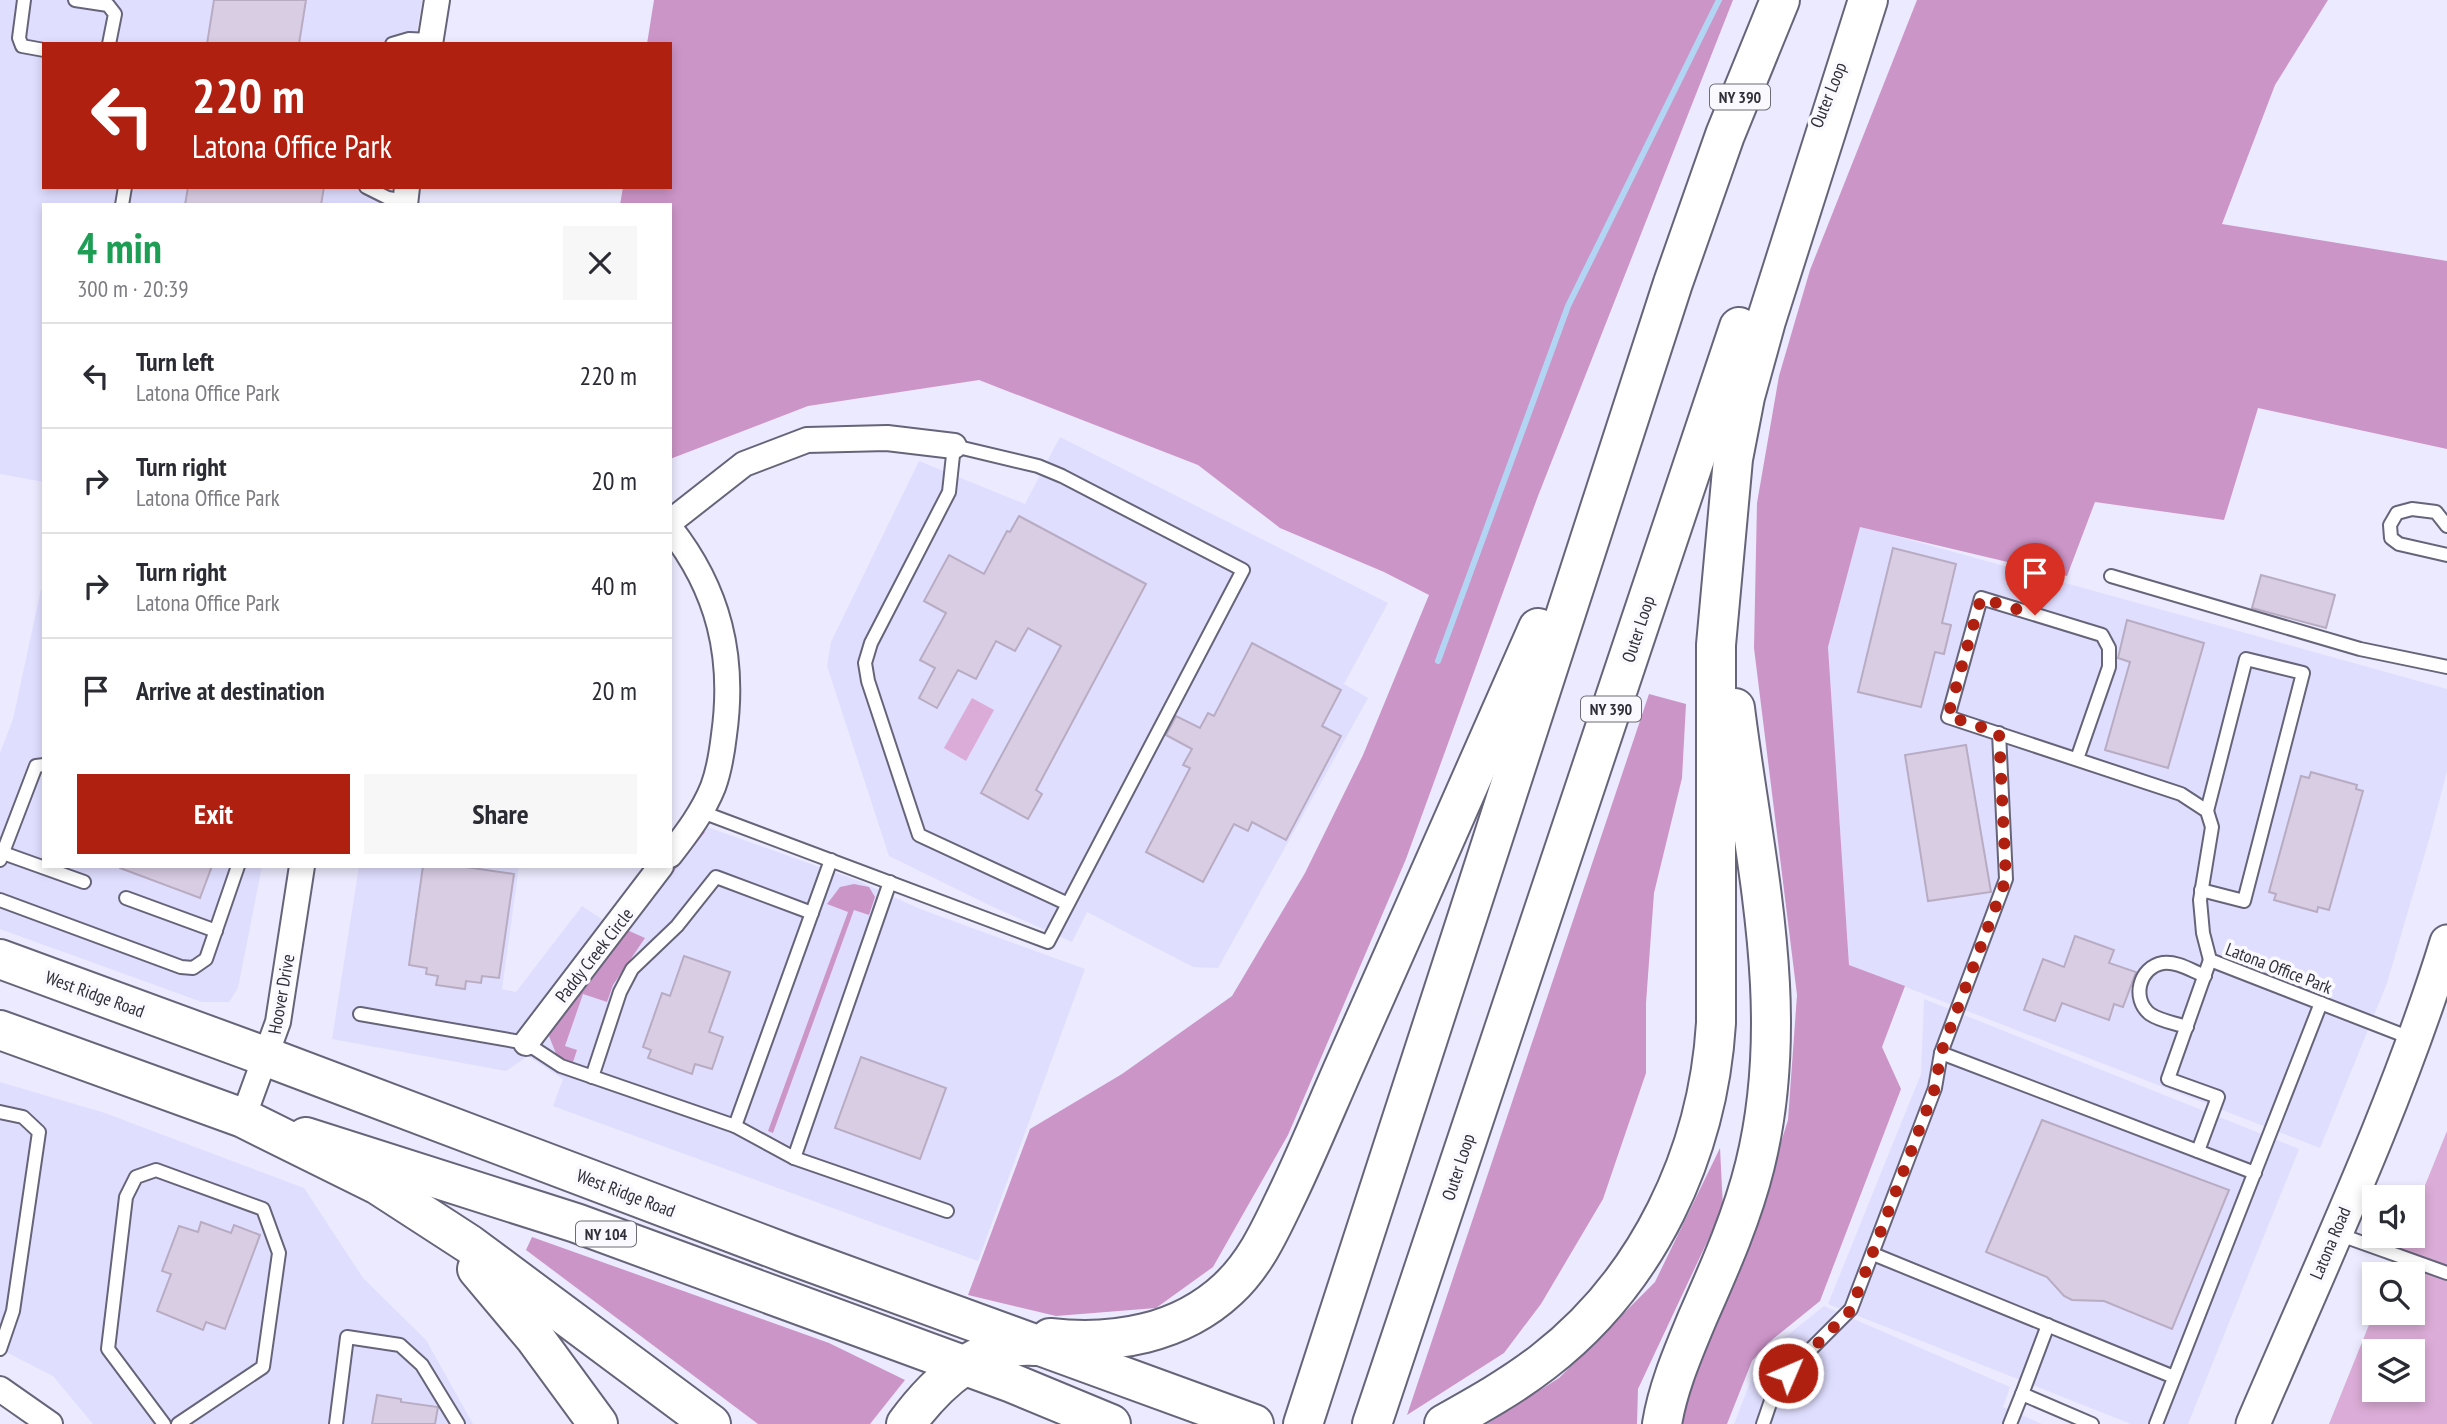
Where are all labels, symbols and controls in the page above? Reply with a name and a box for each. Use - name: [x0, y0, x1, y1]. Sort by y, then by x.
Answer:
- street label: Outer Loop: [1804, 59, 1852, 131]
- text: 220 m: [192, 63, 305, 127]
- icon: left: [77, 70, 168, 161]
- road number: NY 390: [1710, 85, 1770, 110]
- text: Latona Office Park: [192, 125, 392, 167]
- text: 4 min: [77, 220, 162, 275]
- button: close: [563, 226, 637, 300]
- text: 300 m · 20:39: [77, 274, 189, 303]
- text: Turn left: [136, 345, 214, 378]
- icon: left: [77, 357, 115, 395]
- text: 220 m: [579, 359, 637, 392]
- text: Latona Office Park: [136, 378, 280, 407]
- text: Turn right: [136, 450, 227, 483]
- icon: right: [77, 462, 115, 500]
- text: 20 m: [591, 464, 637, 497]
- text: Latona Office Park: [136, 483, 280, 512]
- pin: [2005, 543, 2065, 615]
- icon: arrive: [2016, 554, 2054, 592]
- text: Turn right: [136, 555, 227, 588]
- icon: right: [77, 567, 115, 605]
- text: 40 m: [591, 569, 637, 602]
- text: Latona Office Park: [136, 588, 280, 617]
- street label: Outer Loop: [1616, 593, 1660, 665]
- icon: arrive: [77, 672, 115, 710]
- text: Arrive at destination: [136, 674, 325, 707]
- text: 20 m: [591, 674, 637, 707]
- road number: NY 390: [1581, 696, 1641, 722]
- button: Exit: [77, 774, 350, 854]
- button: Share: [364, 774, 637, 854]
- street label: Paddy Creek Circle: [550, 903, 638, 1007]
- street label: Latona Office Park: [2222, 937, 2336, 999]
- street label: Hoover Drive: [263, 952, 299, 1036]
- street label: West Ridge Road: [42, 965, 148, 1023]
- street label: Outer Loop: [1436, 1131, 1480, 1203]
- street label: West Ridge Road: [573, 1164, 679, 1222]
- map controls: [2362, 1185, 2425, 1402]
- button: sound: [2362, 1185, 2425, 1248]
- street label: Latona Road: [2304, 1203, 2356, 1283]
- road number: NY 104: [576, 1222, 636, 1246]
- button: search: [2362, 1262, 2425, 1325]
- position arrow: [1751, 1336, 1825, 1410]
- button: layers: [2362, 1339, 2425, 1402]

